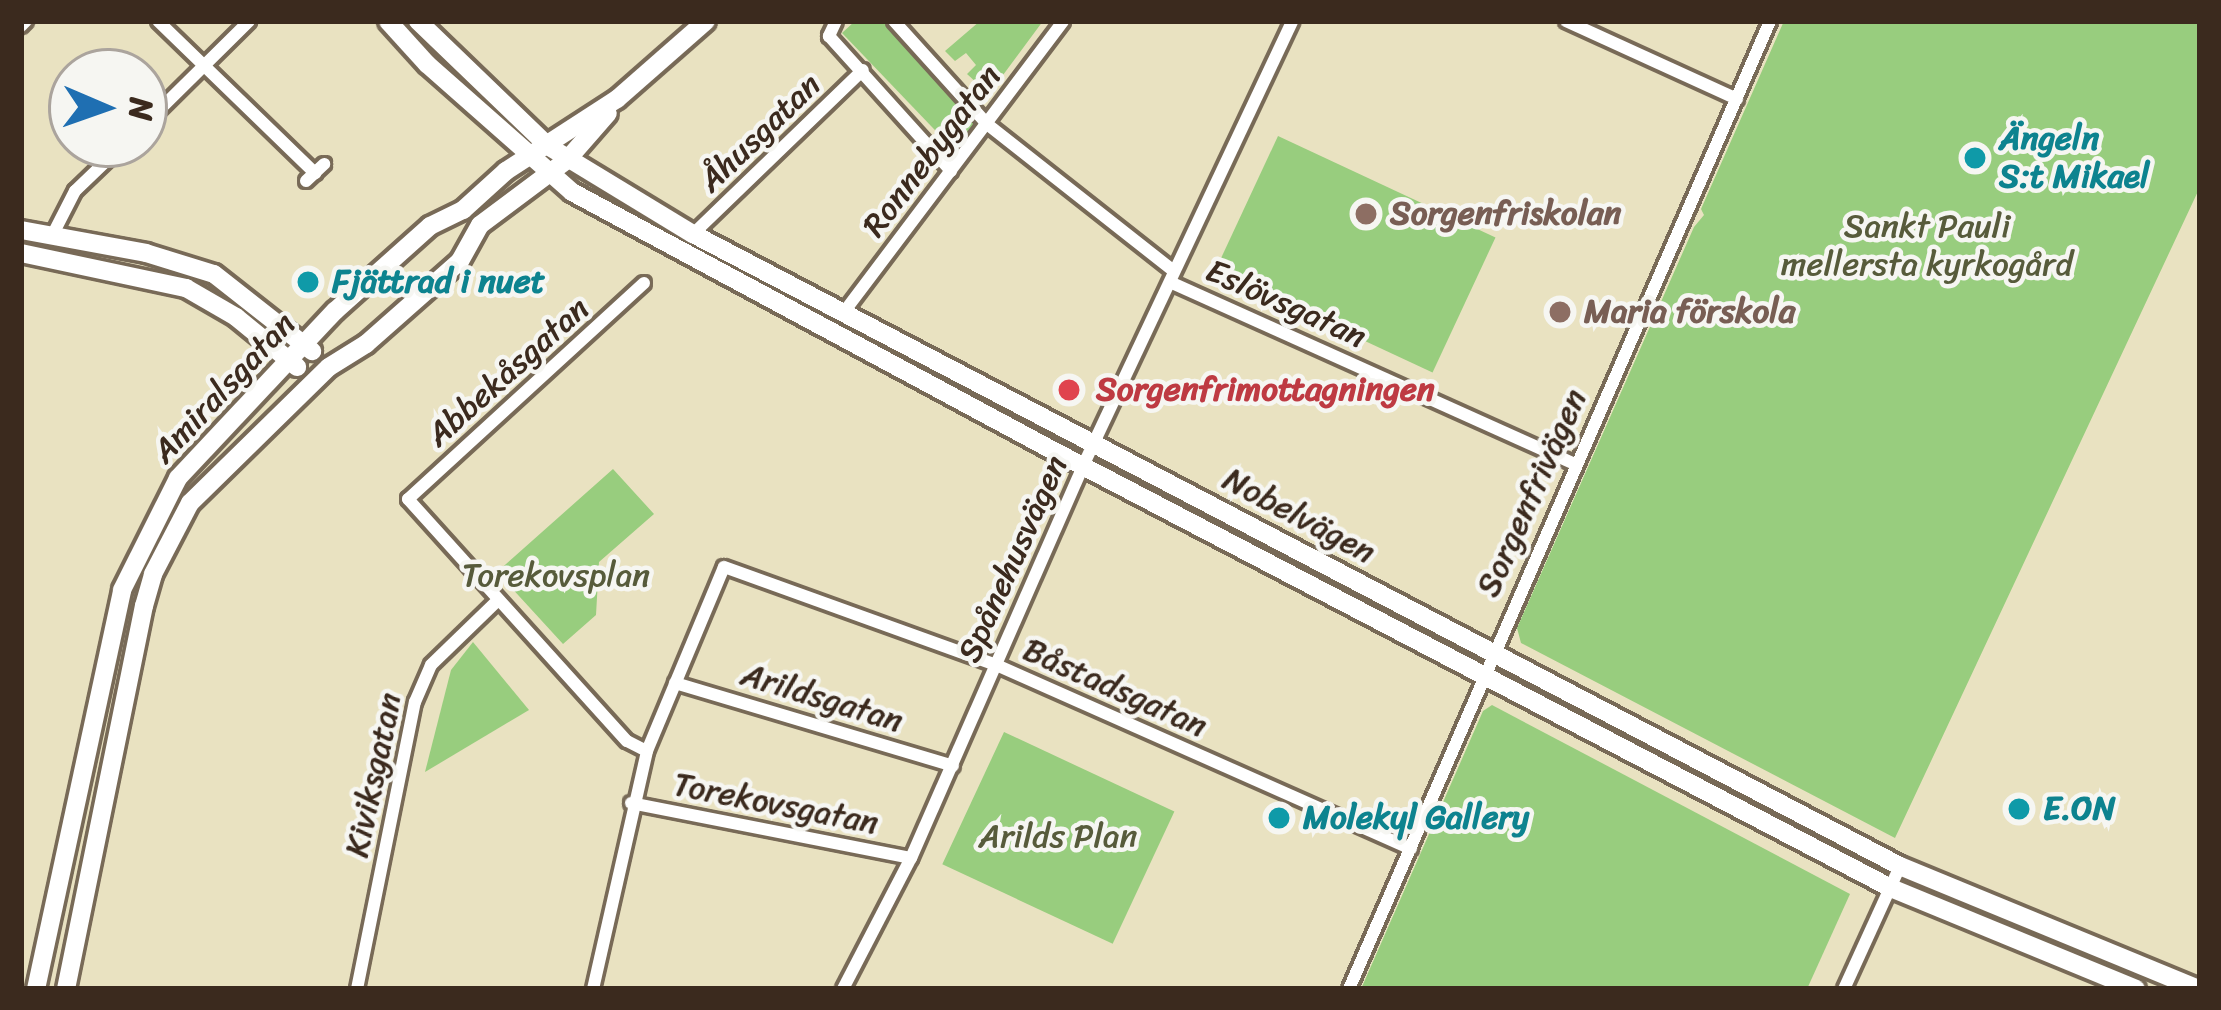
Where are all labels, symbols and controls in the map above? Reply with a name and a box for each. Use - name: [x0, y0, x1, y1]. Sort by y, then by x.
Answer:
- north arrow: [48, 48, 168, 168]
- street label: Ronnebygatan: [855, 57, 1009, 245]
- street label: Åhusgatan: [691, 65, 829, 201]
- text: N: [112, 97, 170, 122]
- place label: Ängeln S:t Mikael: [1999, 119, 2148, 197]
- marker: Ängeln S:t Mikael: [1962, 145, 1988, 171]
- place label: Sorgenfriskolan: [1390, 194, 1622, 234]
- marker: Sorgenfriskolan: [1353, 201, 1379, 227]
- park label: Sankt Pauli mellersta kyrkogård: [1781, 207, 2073, 285]
- street label: Eslövsgatan: [1200, 251, 1372, 357]
- place label: Fjättrad i nuet: [332, 262, 545, 302]
- marker: Fjättrad i nuet: [295, 269, 321, 295]
- street label: Abbekåsgatan: [419, 289, 597, 455]
- place label: Maria förskola: [1584, 292, 1794, 332]
- marker: Maria förskola: [1547, 299, 1573, 325]
- street label: Amiralsgatan: [144, 304, 304, 472]
- place label: Sorgenfrimottagningen: [1096, 370, 1435, 410]
- marker: Sorgenfrimottagningen: [1053, 374, 1085, 406]
- street label: Sorgenfrivägen: [1469, 383, 1595, 603]
- street label: Spånehusvägen: [950, 450, 1076, 668]
- street label: Nobelvägen: [1216, 459, 1382, 573]
- park label: Torekovsplan: [462, 556, 650, 596]
- street label: Båstadsgatan: [1017, 630, 1213, 746]
- street label: Arildsgatan: [736, 655, 908, 741]
- street label: Kiviksgatan: [337, 689, 411, 861]
- street label: Torekovsgatan: [670, 765, 882, 843]
- place label: E.ON: [2043, 789, 2116, 829]
- marker: E.ON: [2006, 796, 2032, 822]
- place label: Molekyl Gallery: [1303, 798, 1529, 838]
- marker: Molekyl Gallery: [1266, 805, 1292, 831]
- park label: Arilds Plan: [979, 817, 1137, 857]

